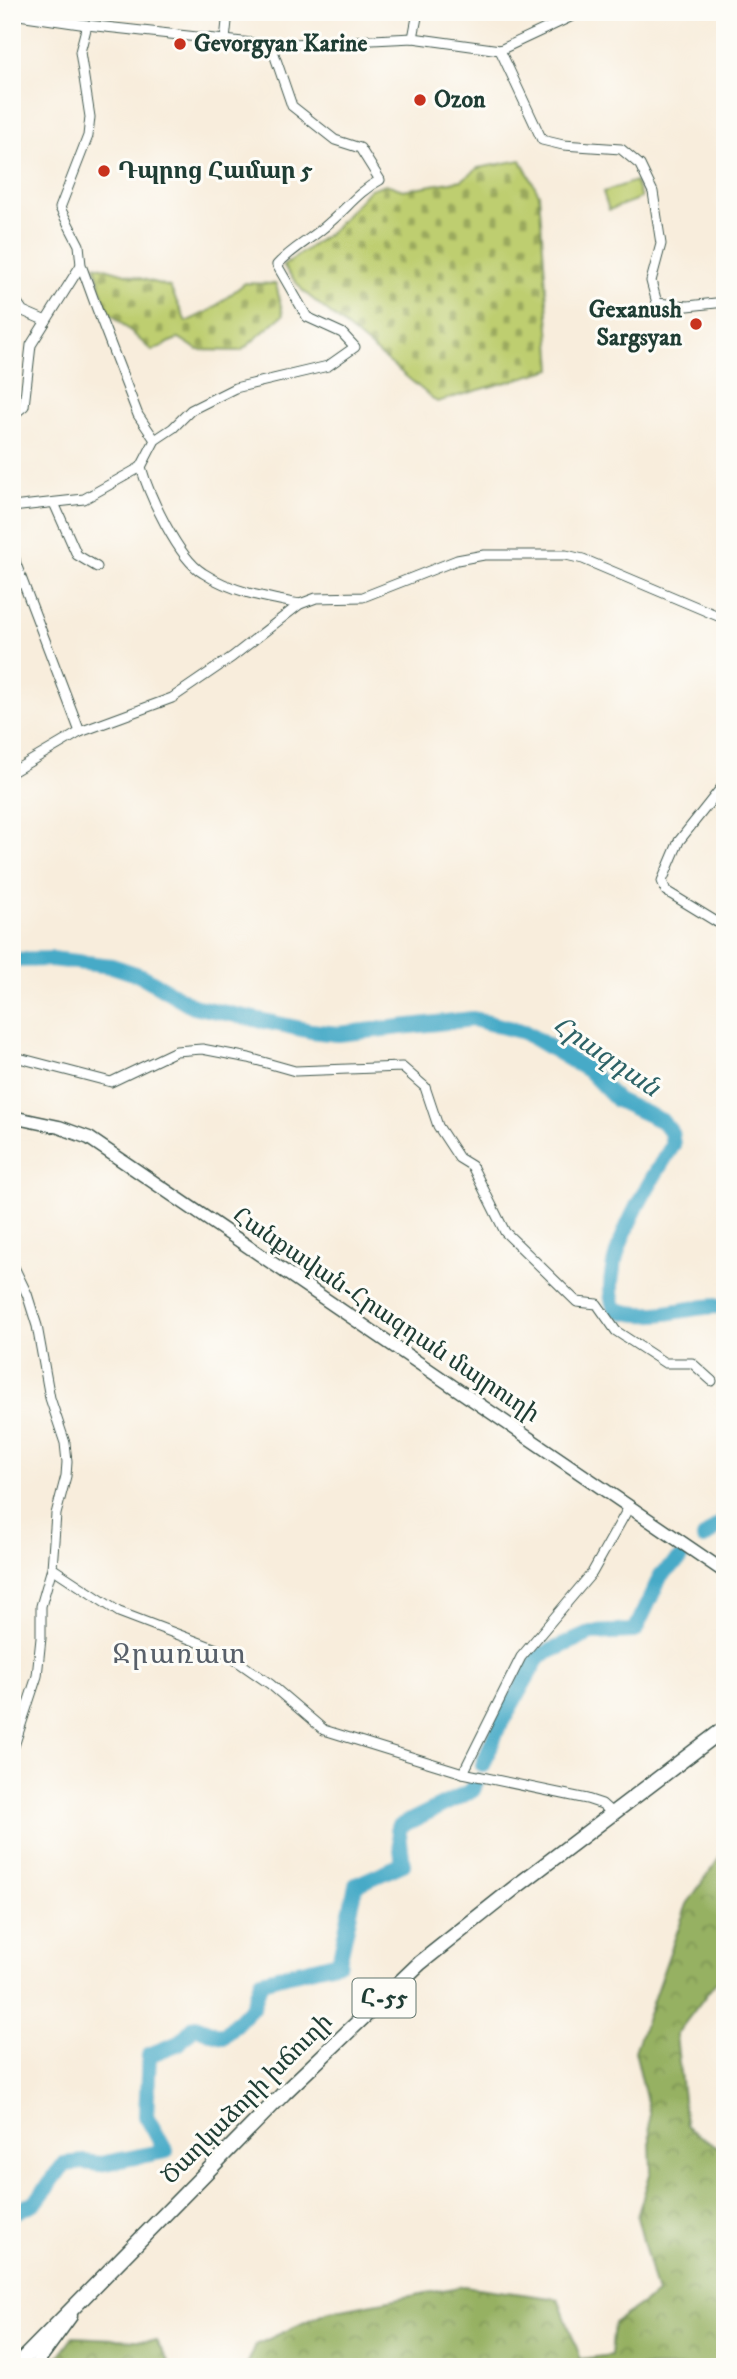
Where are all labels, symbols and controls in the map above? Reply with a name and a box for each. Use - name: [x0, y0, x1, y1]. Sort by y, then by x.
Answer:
- place label: Gevorgyan Karine: [194, 29, 368, 59]
- marker: Gevorgyan Karine: [172, 36, 188, 52]
- place label: Ozon: [434, 85, 486, 115]
- marker: Ozon: [412, 92, 428, 108]
- place label: Դպրոց Համար 5: [118, 156, 313, 186]
- marker: Դպրոց Համար 5: [96, 163, 112, 179]
- place label: Gexanush Sargsyan: [589, 295, 682, 353]
- marker: Gexanush Sargsyan: [688, 316, 704, 332]
- water label: Հրազդան: [546, 1009, 667, 1105]
- street label: Հանքավան-Հրազդան մայրուղի: [227, 1201, 545, 1429]
- district label: Ջրառատ: [113, 1637, 247, 1672]
- road number: Հ-55: [352, 1979, 416, 2018]
- street label: Ծաղկաձորի խճուղի: [155, 2007, 339, 2191]

